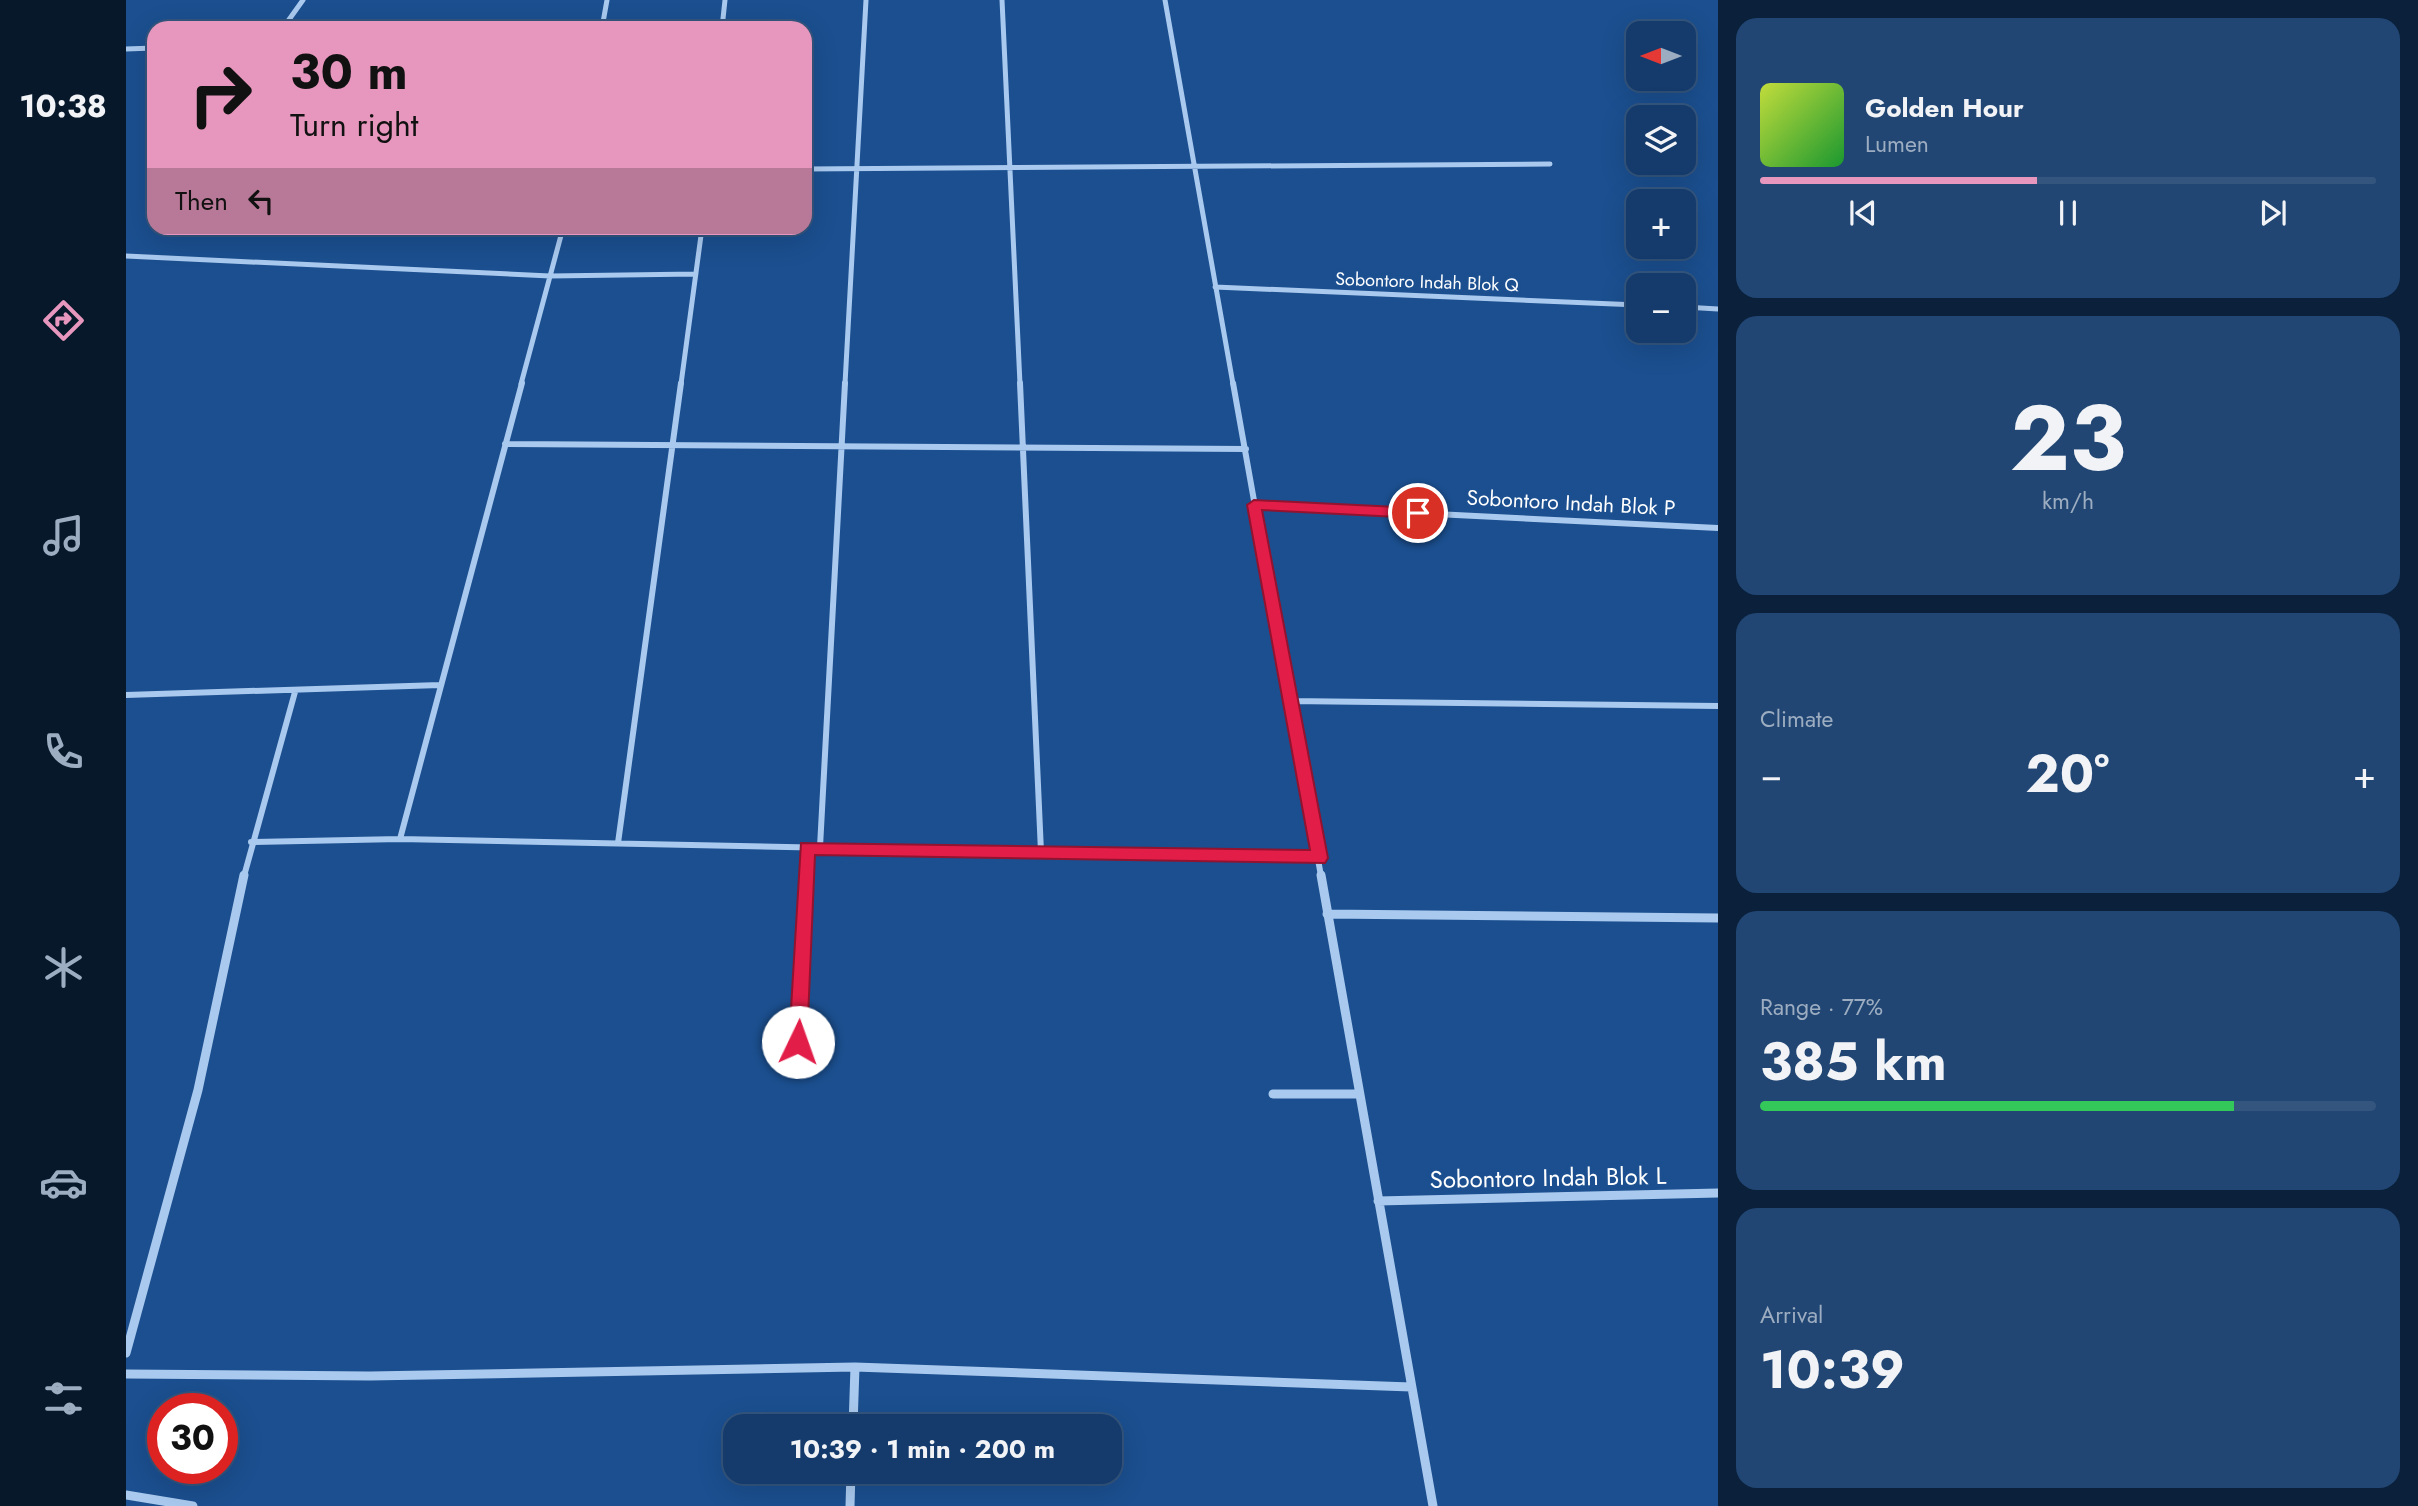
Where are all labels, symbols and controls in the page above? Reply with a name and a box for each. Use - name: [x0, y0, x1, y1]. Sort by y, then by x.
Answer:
- north arrow: [1626, 21, 1696, 91]
- map controls: [1626, 21, 1696, 343]
- text: 30 m: [290, 37, 408, 107]
- icon: right: [175, 49, 266, 140]
- text: 10:38: [19, 83, 107, 129]
- text: Golden Hour: [1865, 89, 2024, 127]
- text: Turn right: [290, 102, 419, 148]
- button: layers: [1626, 105, 1696, 175]
- text: Lumen: [1865, 127, 1929, 161]
- text: Then: [175, 182, 228, 220]
- icon: left: [242, 182, 280, 220]
- button: +: [1626, 189, 1696, 259]
- icon: previous: [1844, 194, 1882, 232]
- icon: pause: [2049, 194, 2087, 232]
- icon: next: [2254, 194, 2292, 232]
- street label: Sobontoro Indah Blok Q: [1335, 266, 1520, 298]
- button: −: [1626, 273, 1696, 343]
- icon: directions: [39, 296, 88, 345]
- text: 23: [2010, 373, 2126, 504]
- pin: [1388, 483, 1448, 543]
- street label: Sobontoro Indah Blok P: [1466, 483, 1676, 523]
- text: km/h: [2042, 484, 2094, 518]
- icon: arrive: [1399, 494, 1437, 532]
- icon: music: [39, 511, 88, 560]
- text: Climate: [1760, 702, 1833, 736]
- icon: phone: [39, 727, 88, 776]
- text: 20°: [2026, 736, 2110, 812]
- text: −: [1760, 747, 1782, 802]
- text: +: [2353, 747, 2376, 802]
- icon: climate: [39, 943, 88, 992]
- text: Range · 77%: [1760, 990, 1883, 1024]
- position arrow: [761, 1005, 835, 1079]
- text: 385 km: [1760, 1024, 1947, 1100]
- icon: car: [39, 1158, 88, 1207]
- street label: Sobontoro Indah Blok L: [1429, 1158, 1667, 1197]
- text: Arrival: [1760, 1298, 1823, 1332]
- text: 10:39: [1760, 1332, 1905, 1408]
- icon: filters: [39, 1374, 88, 1423]
- speed limit sign: 30: [147, 1393, 238, 1484]
- text: 10:39 · 1 min · 200 m: [790, 1430, 1055, 1468]

